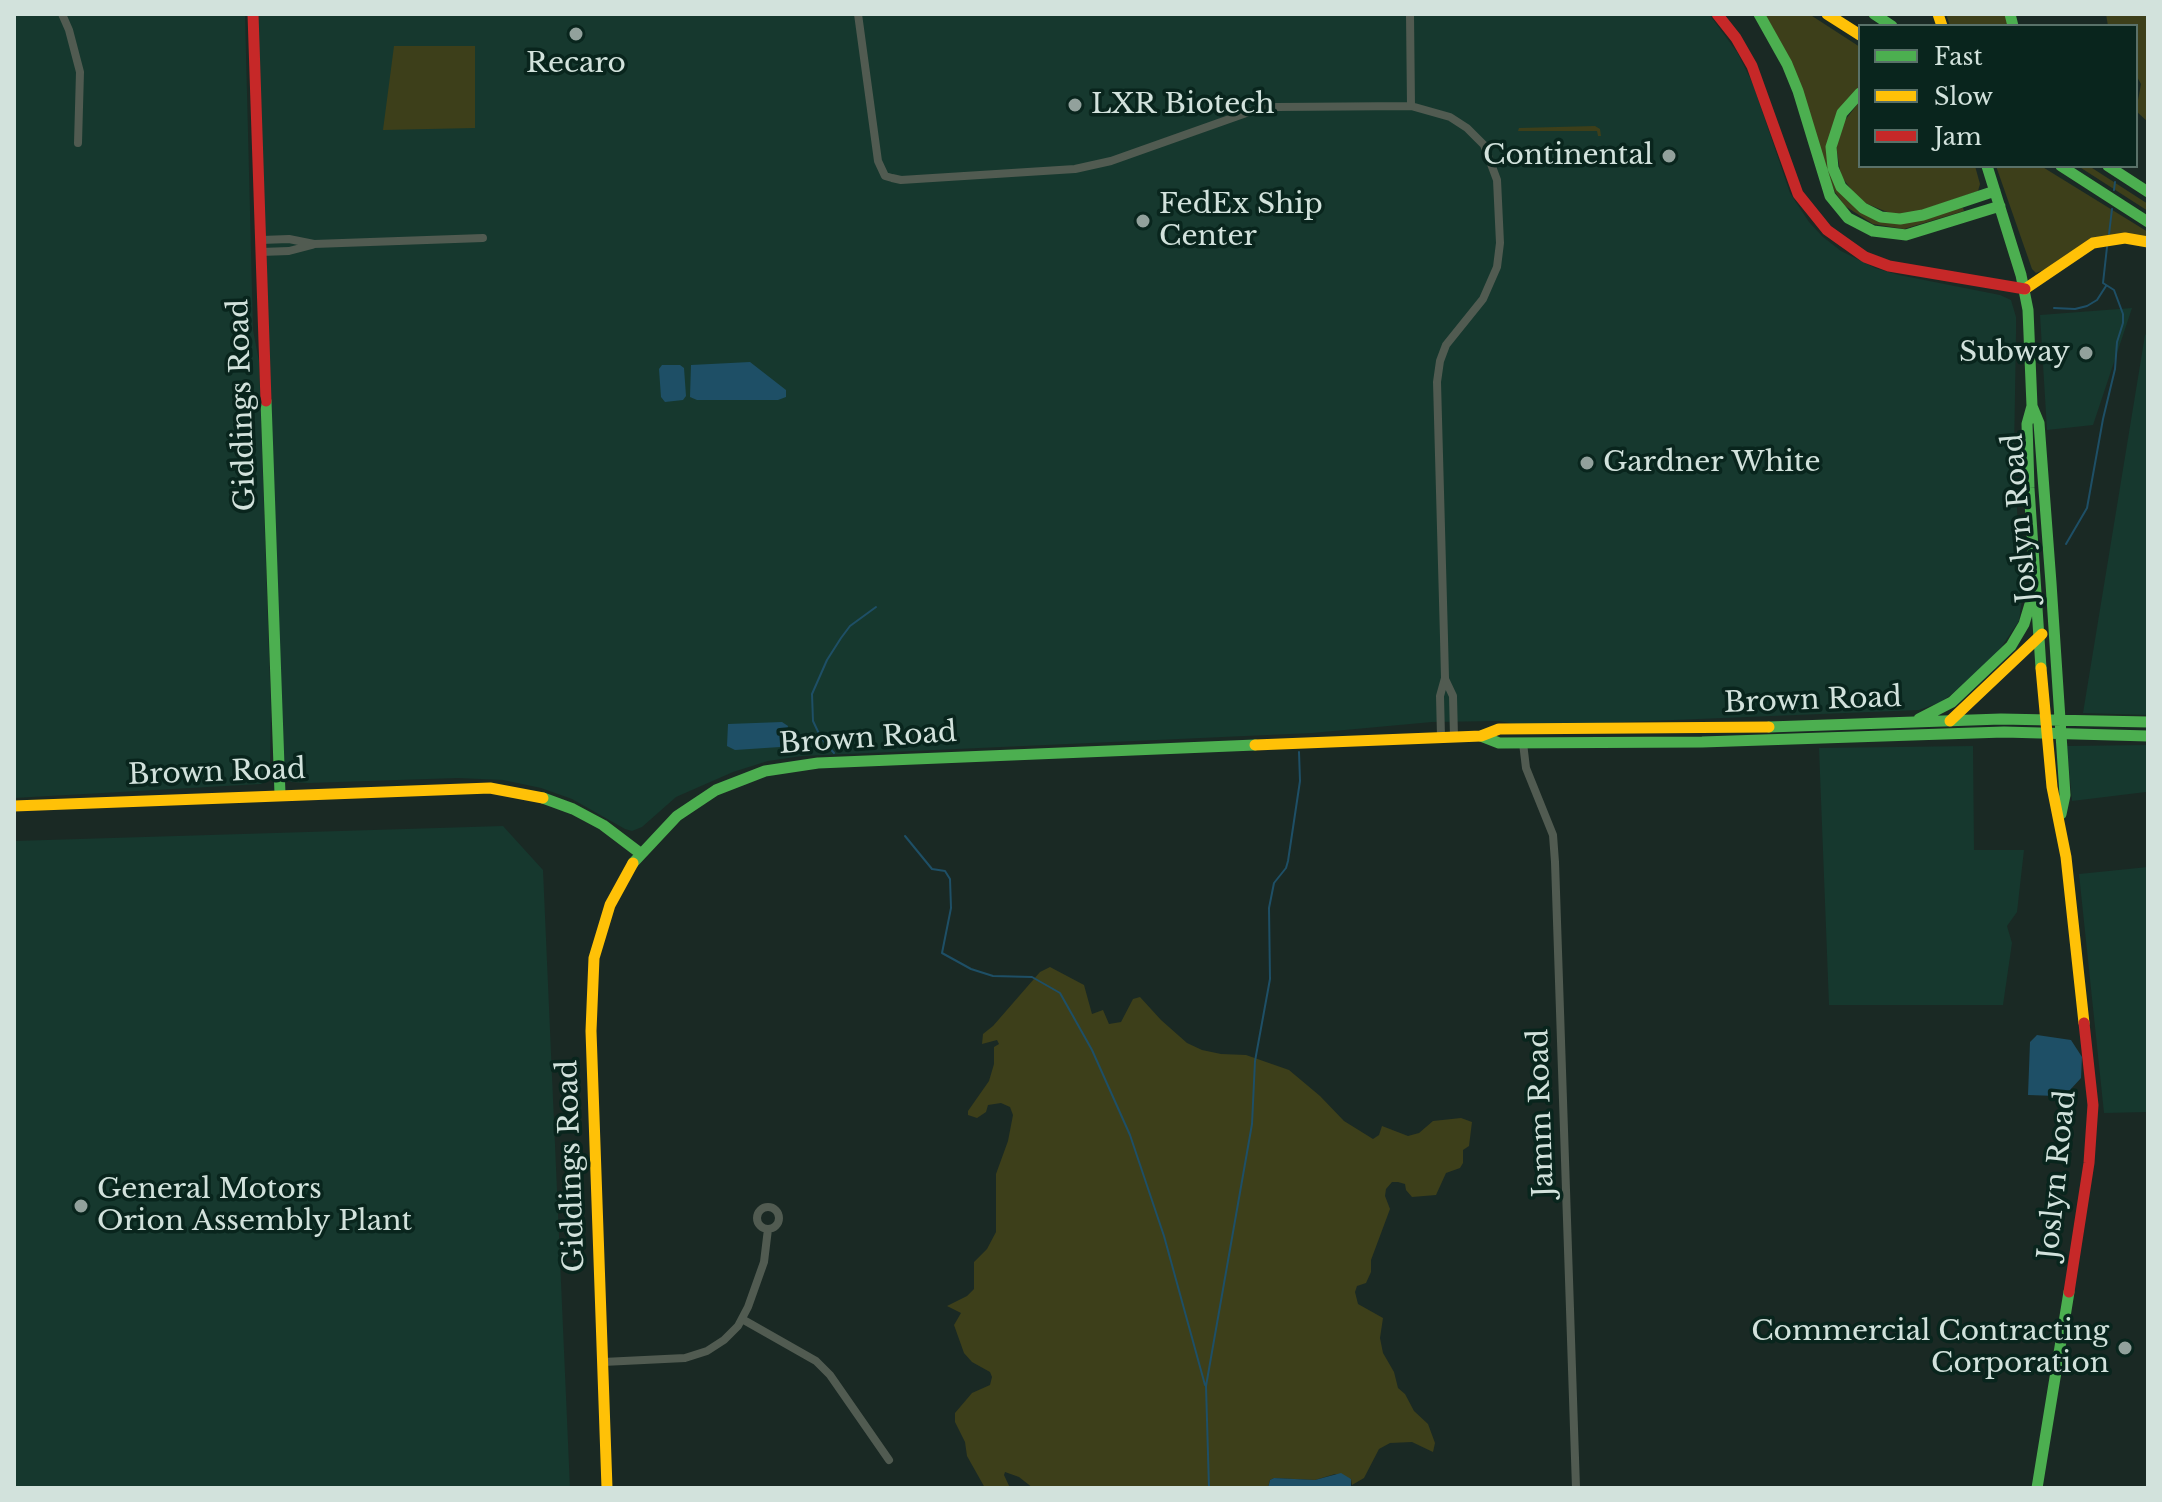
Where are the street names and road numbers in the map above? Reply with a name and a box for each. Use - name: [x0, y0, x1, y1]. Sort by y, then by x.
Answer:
- street label: Giddings Road: [223, 298, 263, 512]
- street label: Joslyn Road: [1997, 432, 2045, 604]
- street label: Brown Road: [1723, 681, 1903, 721]
- street label: Brown Road: [778, 716, 958, 762]
- street label: Brown Road: [127, 753, 307, 793]
- street label: Jamm Road: [1522, 1028, 1562, 1198]
- street label: Giddings Road: [552, 1059, 592, 1273]
- street label: Joslyn Road: [2032, 1089, 2084, 1261]

